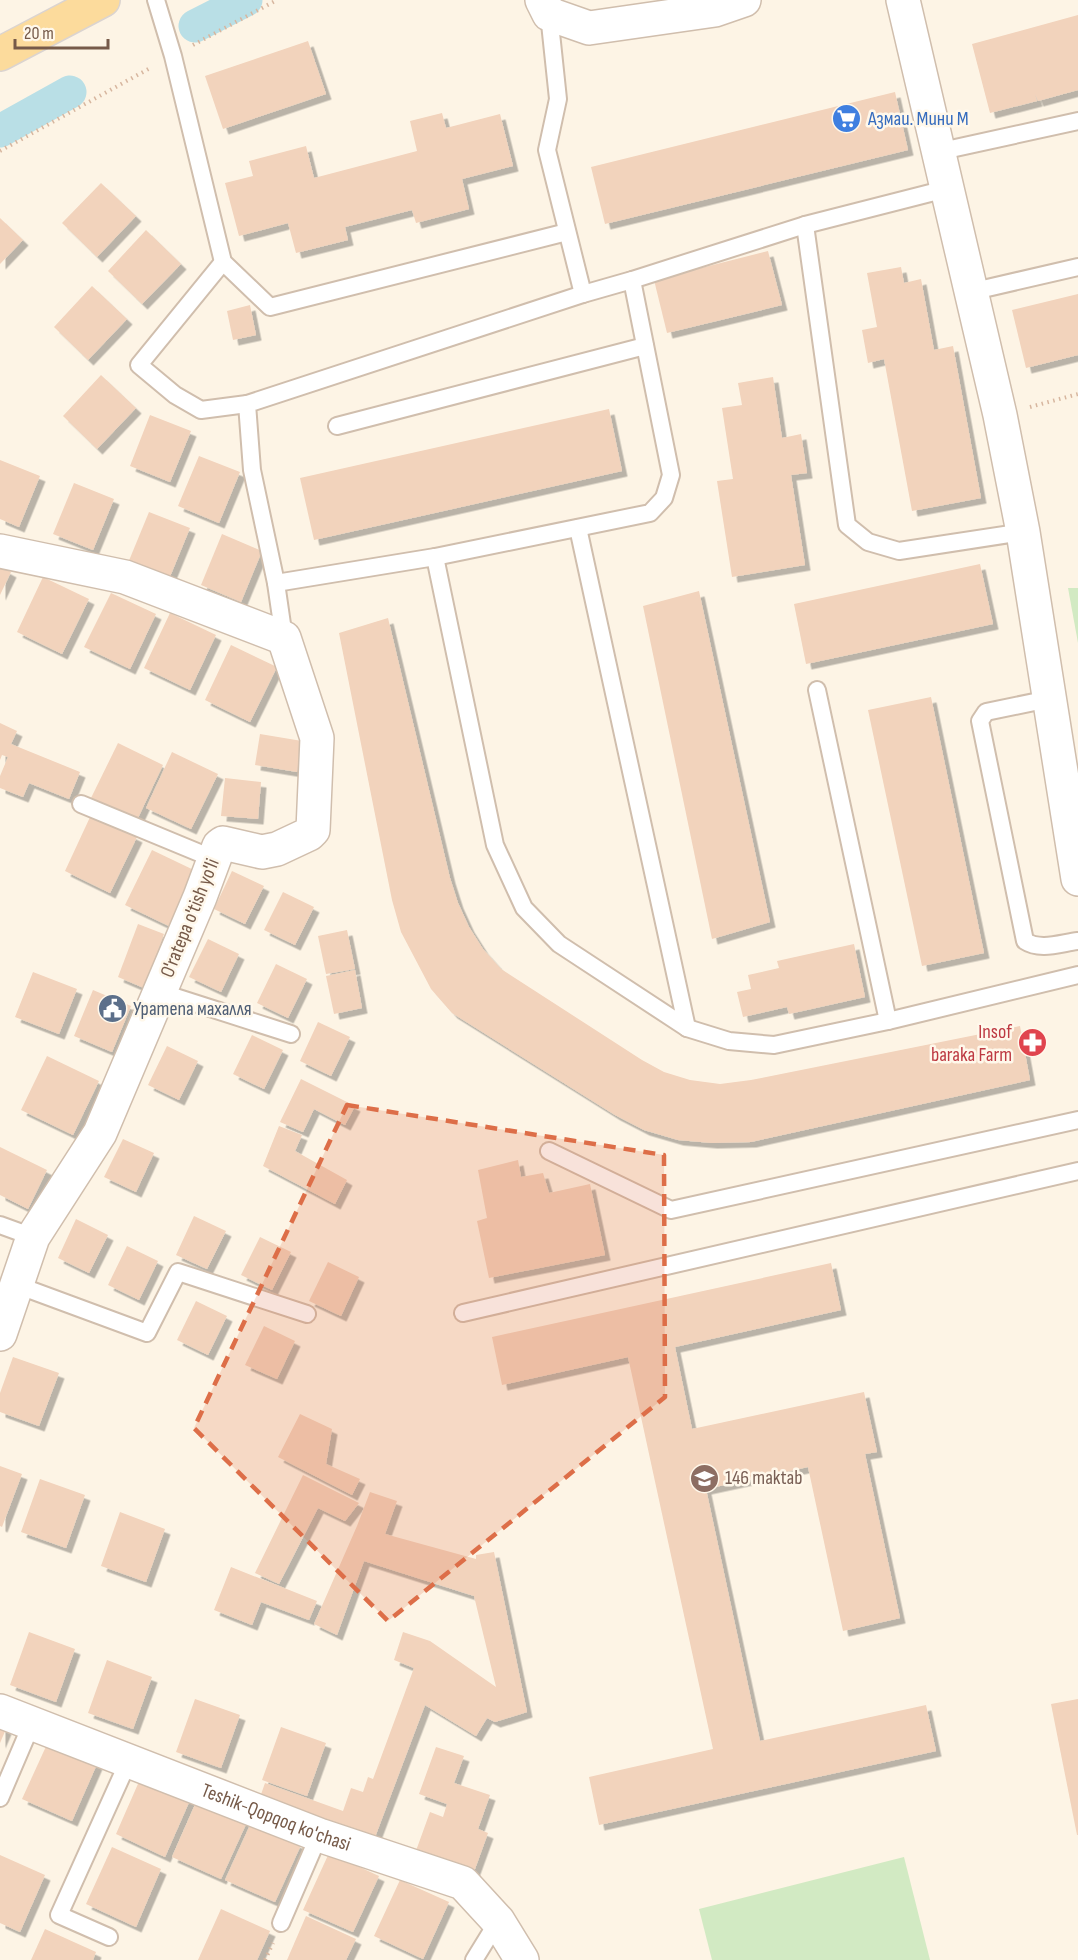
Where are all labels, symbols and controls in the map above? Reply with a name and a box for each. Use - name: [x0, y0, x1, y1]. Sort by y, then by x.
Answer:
- scale bar: [15, 12, 108, 50]
- text: 20 m: [24, 23, 54, 44]
- supermarket icon: Азмаи. Мини М: [831, 103, 863, 135]
- place label: Азмаи. Мини М: [867, 107, 969, 131]
- street label: O'ratepa o'tish yo'li: [155, 855, 225, 981]
- public building icon: Уратепа махалля: [96, 993, 128, 1025]
- place label: Уратепа махалля: [133, 997, 252, 1021]
- place label: Insof baraka Farm: [931, 1020, 1012, 1067]
- pharmacy icon: Insof baraka Farm: [1017, 1027, 1049, 1059]
- school or university icon: 146 maktab: [688, 1462, 720, 1494]
- place label: 146 maktab: [725, 1466, 803, 1490]
- street label: Teshik-Qopqoq ko'chasi: [198, 1778, 354, 1857]

